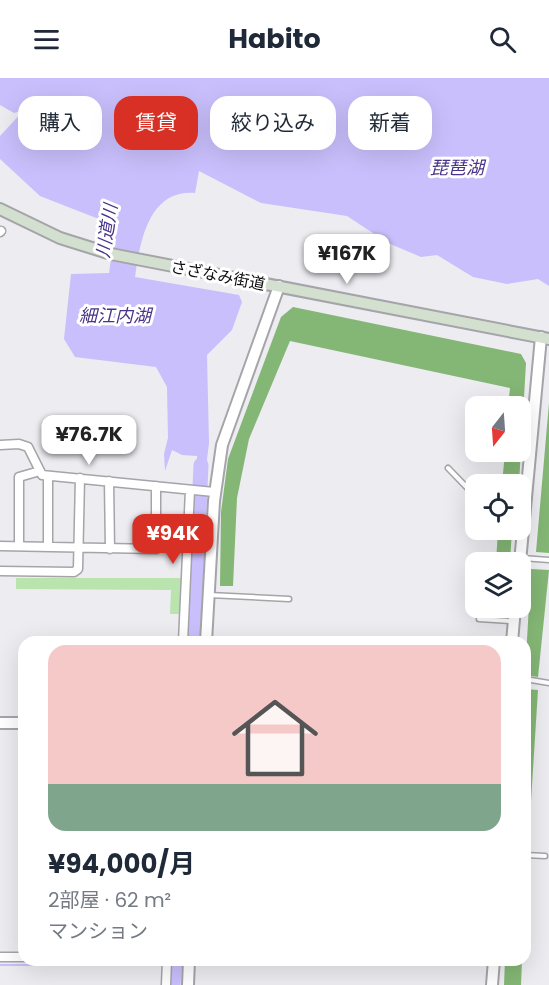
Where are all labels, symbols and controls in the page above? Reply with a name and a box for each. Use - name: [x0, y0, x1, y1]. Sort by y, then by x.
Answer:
- text: Habito: [228, 20, 321, 57]
- icon: menu: [30, 23, 63, 56]
- icon: search: [486, 23, 519, 56]
- chip: 購入: [18, 96, 102, 150]
- chip: 賃貸: [114, 96, 198, 150]
- chip: 絞り込み: [210, 96, 336, 150]
- chip: 新着: [348, 96, 432, 150]
- water label: 琵琶湖: [430, 155, 487, 180]
- water label: 川道川: [90, 200, 123, 260]
- pin: ¥167K: [305, 234, 389, 285]
- text: ¥167K: [318, 239, 376, 267]
- street label: さざなみ街道: [169, 255, 267, 296]
- water label: 細江内湖: [79, 303, 154, 328]
- north arrow: [465, 396, 531, 462]
- map controls: [465, 396, 531, 618]
- pin: ¥76.7K: [40, 415, 138, 466]
- text: ¥76.7K: [55, 420, 123, 448]
- button: locate: [465, 474, 531, 540]
- pin: ¥94K: [137, 514, 209, 565]
- text: ¥94K: [146, 519, 200, 547]
- button: layers: [465, 552, 531, 618]
- icon: home: [221, 684, 329, 792]
- text: ¥94,000/月: [48, 846, 195, 882]
- text: 2部屋 · 62 m²: [48, 886, 171, 914]
- text: マンション: [48, 917, 148, 945]

